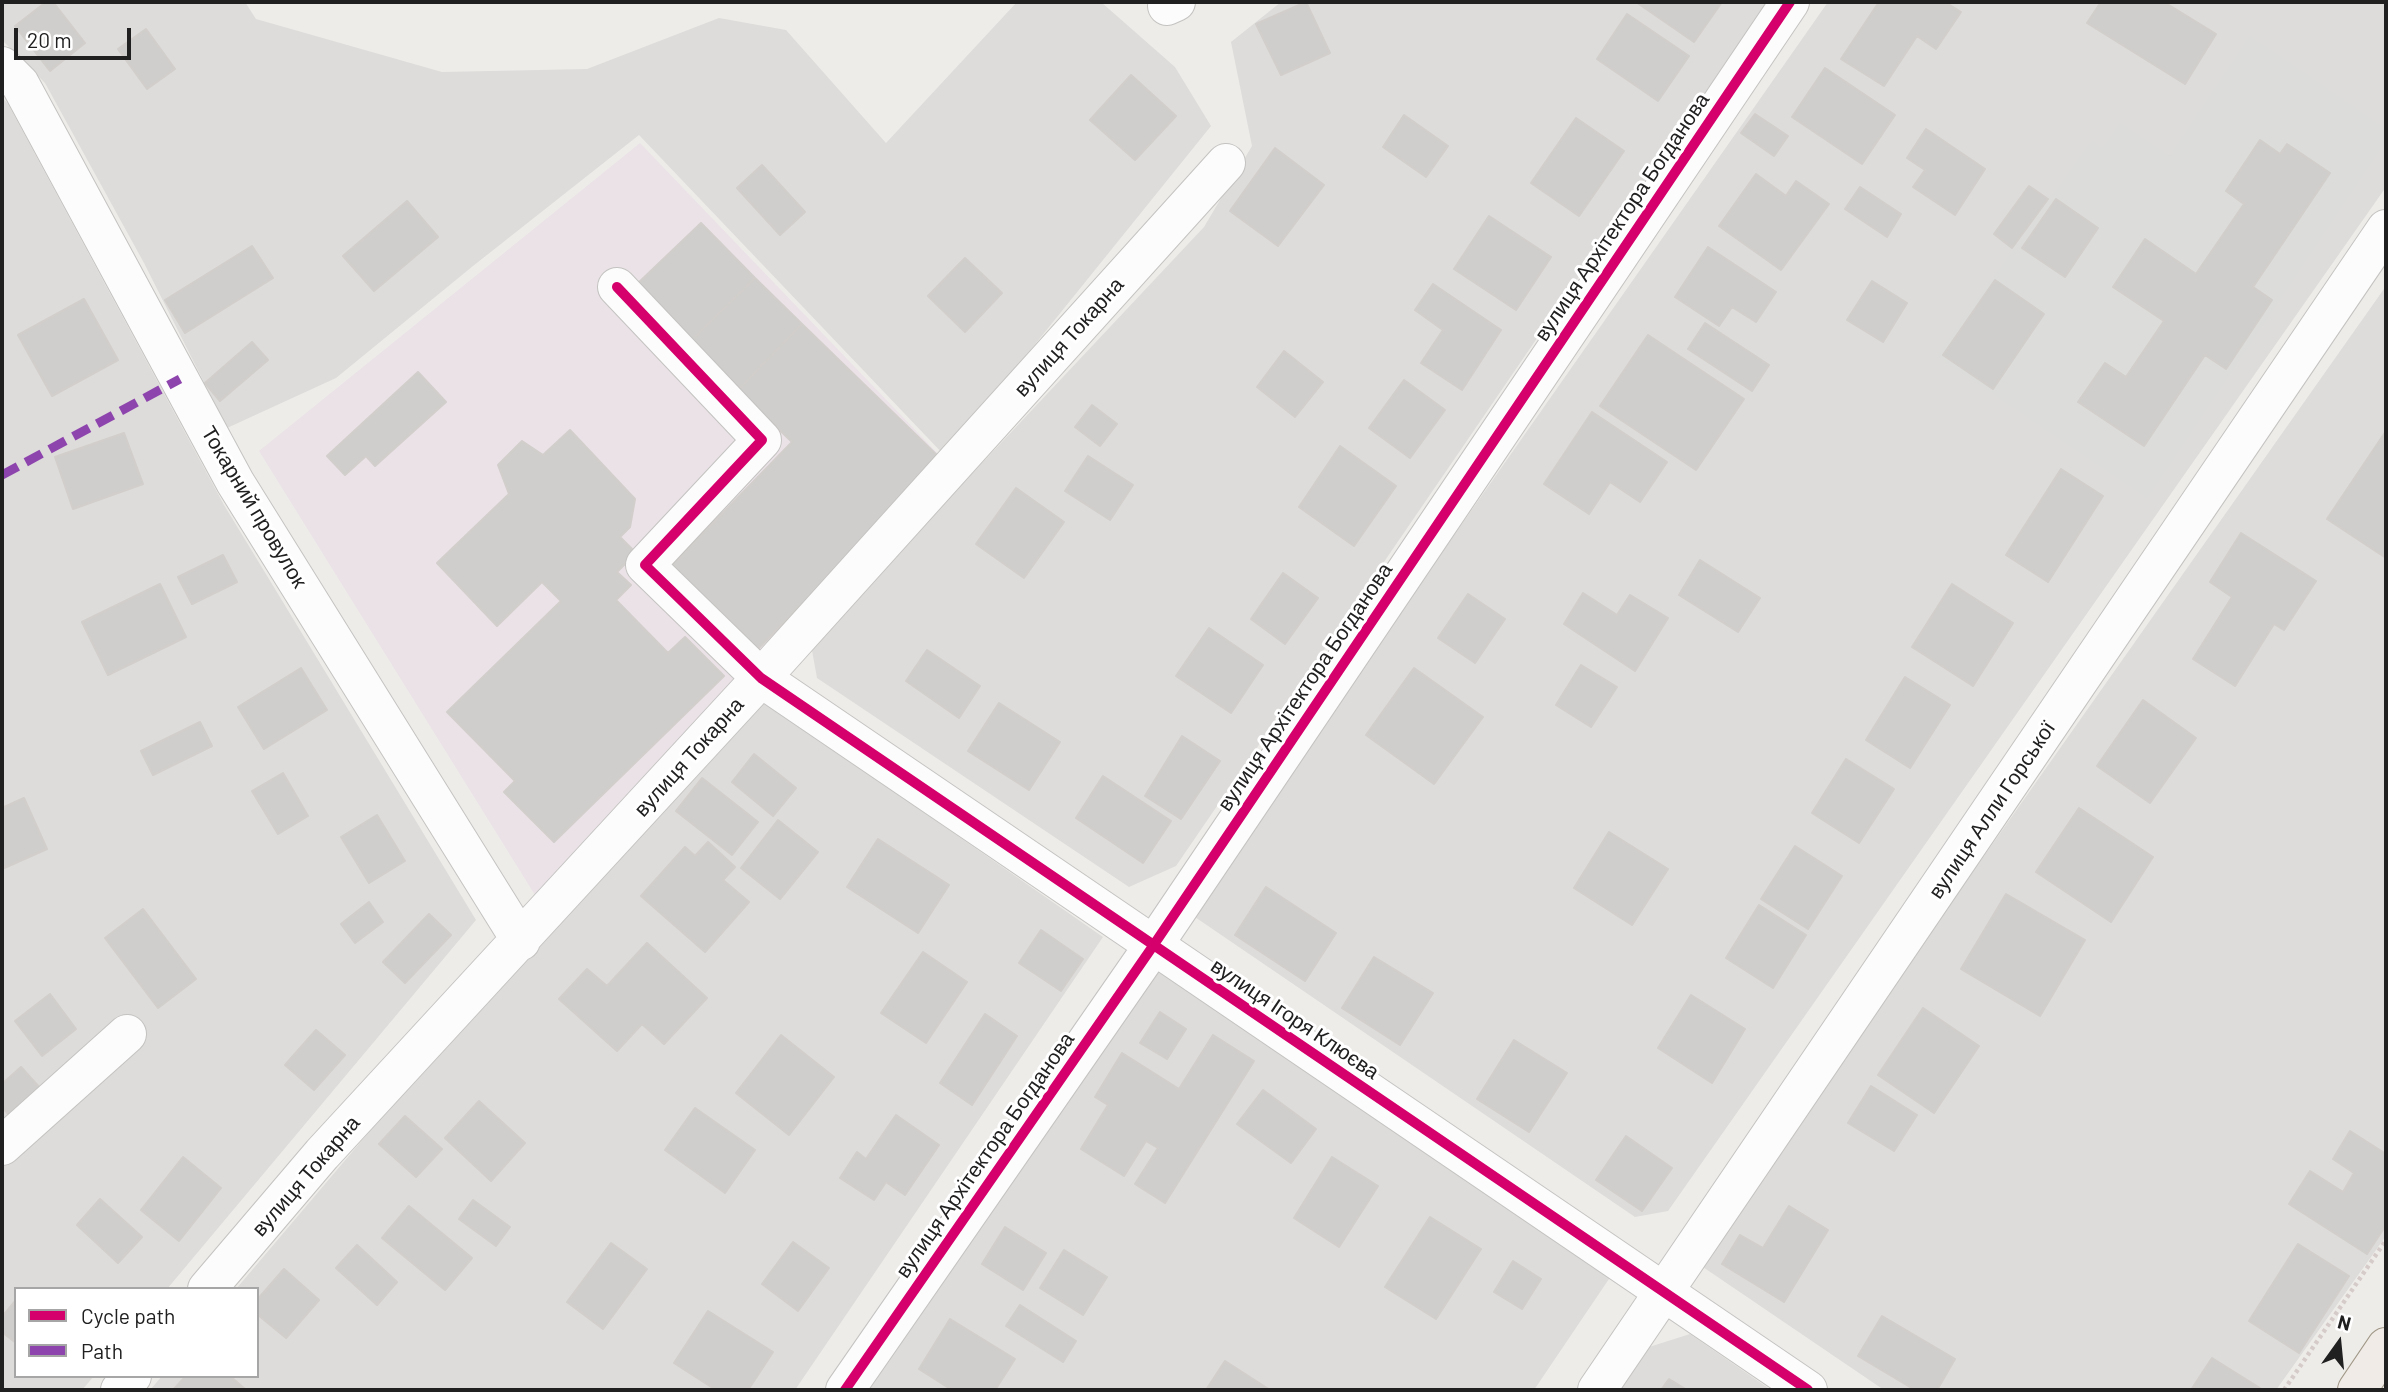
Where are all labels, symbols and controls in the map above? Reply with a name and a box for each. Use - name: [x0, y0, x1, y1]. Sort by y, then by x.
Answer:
- scale bar: [18, 14, 135, 58]
- text: 20 m: [27, 27, 72, 52]
- street label: вулиця Архітектора Богданова: [1529, 88, 1715, 346]
- street label: вулиця Токарна: [1009, 272, 1129, 402]
- street label: Токарний провулок: [196, 422, 312, 592]
- street label: вулиця Архітектора Богданова: [1212, 558, 1398, 816]
- street label: вулиця Токарна: [629, 692, 749, 822]
- street label: вулиця Алли Горської: [1923, 717, 2061, 903]
- street label: вулиця Ігоря Клюєва: [1206, 953, 1384, 1085]
- street label: вулиця Архітектора Богданова: [890, 1027, 1080, 1283]
- street label: вулиця Токарна: [247, 1111, 365, 1241]
- legend: [14, 1287, 259, 1378]
- text: Cycle path: [81, 1303, 175, 1328]
- north arrow: [2304, 1308, 2374, 1378]
- text: N: [2335, 1309, 2354, 1335]
- text: Path: [81, 1338, 123, 1363]

